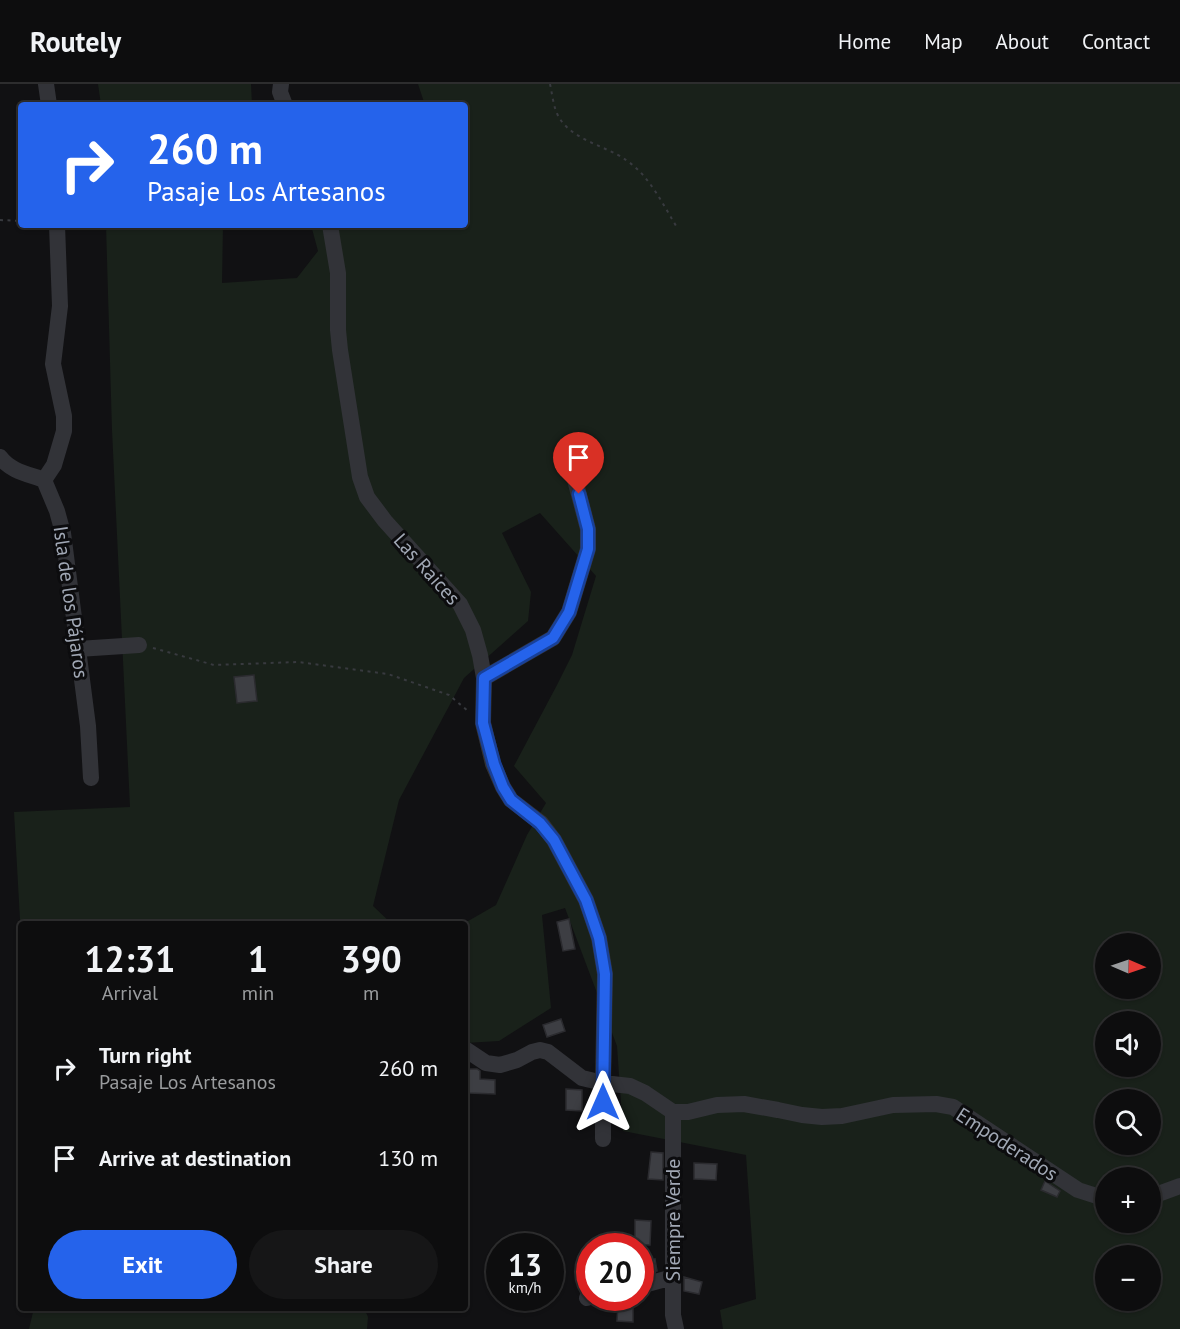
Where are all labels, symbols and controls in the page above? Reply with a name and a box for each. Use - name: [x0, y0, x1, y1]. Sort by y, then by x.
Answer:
- text: Routely: [30, 23, 121, 60]
- text: Home: [838, 28, 891, 55]
- text: Map: [924, 28, 963, 55]
- text: About: [996, 28, 1049, 55]
- text: Contact: [1082, 28, 1150, 55]
- text: 260 m: [147, 121, 263, 176]
- icon: right: [48, 126, 126, 204]
- text: Pasaje Los Artesanos: [147, 174, 386, 208]
- pin: [553, 432, 604, 494]
- icon: arrive: [562, 441, 595, 474]
- street label: Isla de los Pájaros: [47, 524, 95, 680]
- street label: Las Raices: [388, 528, 466, 610]
- north arrow: [1095, 933, 1161, 999]
- map controls: [1095, 933, 1161, 1311]
- text: 12:31: [84, 935, 176, 982]
- text: 1: [248, 935, 268, 982]
- text: 390: [341, 935, 402, 982]
- text: Arrival: [102, 980, 158, 1006]
- text: min: [242, 980, 274, 1006]
- text: m: [363, 980, 379, 1006]
- button: sound: [1095, 1011, 1161, 1077]
- text: Turn right: [99, 1041, 191, 1069]
- icon: right: [48, 1052, 81, 1085]
- text: 260 m: [378, 1054, 438, 1082]
- text: Pasaje Los Artesanos: [99, 1069, 276, 1095]
- position arrow: [571, 1070, 635, 1134]
- button: search: [1095, 1089, 1161, 1155]
- street label: Empoderados: [951, 1101, 1063, 1187]
- icon: arrive: [48, 1142, 81, 1175]
- text: Arrive at destination: [99, 1144, 291, 1172]
- text: 130 m: [378, 1144, 438, 1172]
- street label: Siempre Verde: [660, 1159, 686, 1281]
- button: +: [1095, 1167, 1161, 1233]
- button: Exit: [48, 1230, 237, 1299]
- button: Share: [249, 1230, 438, 1299]
- speed limit sign: 20: [576, 1233, 654, 1311]
- text: 13: [508, 1245, 542, 1284]
- button: −: [1095, 1245, 1161, 1311]
- text: km/h: [509, 1278, 541, 1297]

